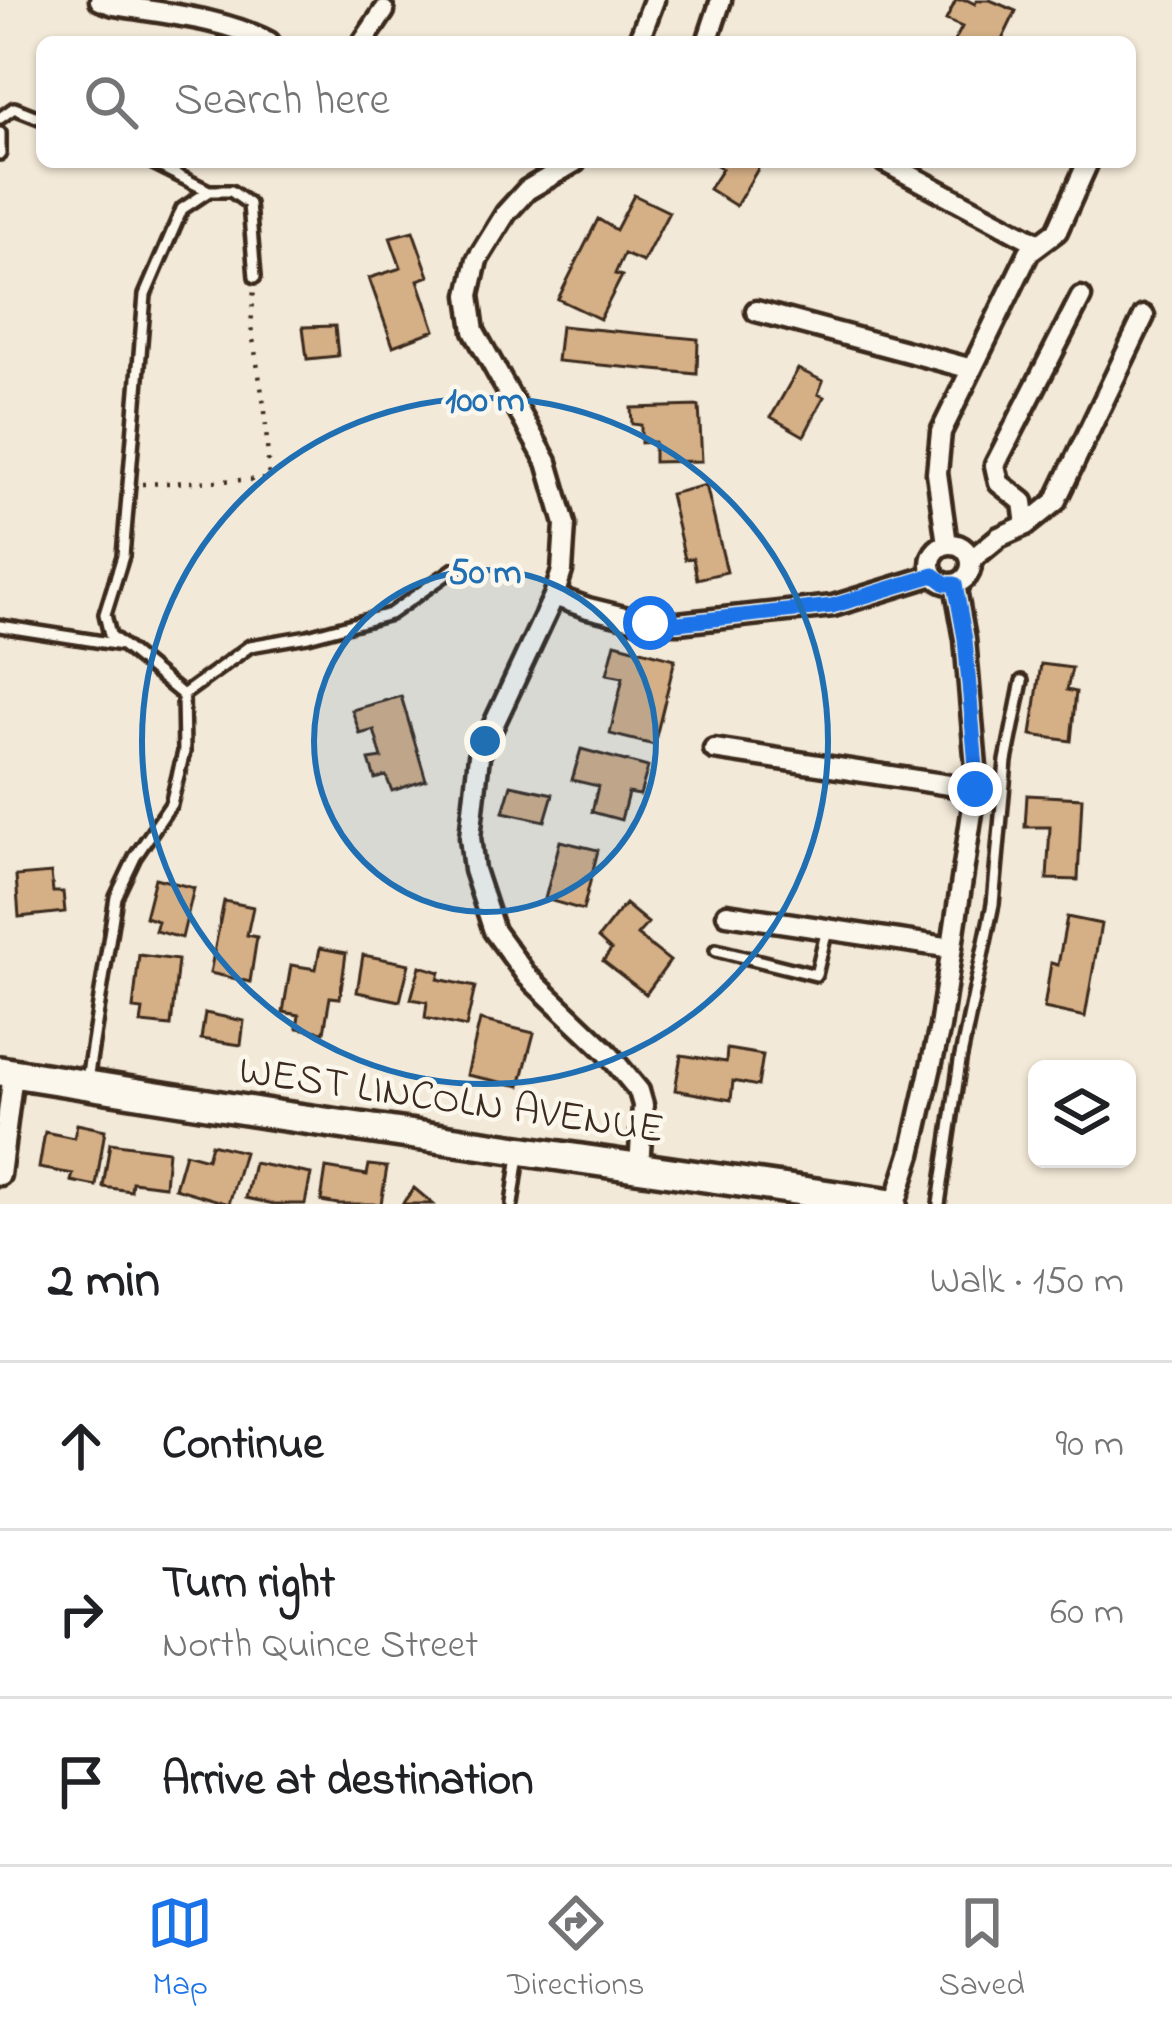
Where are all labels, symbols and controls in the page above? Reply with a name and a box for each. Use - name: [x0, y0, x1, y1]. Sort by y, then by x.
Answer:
- search box: [36, 36, 1136, 168]
- icon: search: [78, 69, 144, 135]
- text: Search here: [174, 69, 390, 135]
- text: 100 m: [445, 376, 525, 429]
- text: 50 m: [448, 548, 522, 601]
- route start: [623, 596, 677, 650]
- centre of rings: [464, 720, 506, 762]
- route end: [948, 762, 1002, 816]
- street label: WEST LINCOLN AVENUE: [235, 1041, 668, 1161]
- map controls: [1028, 1060, 1136, 1168]
- button: layers: [1028, 1060, 1136, 1168]
- text: 2 min: [48, 1245, 160, 1320]
- text: Walk · 150 m: [930, 1254, 1124, 1311]
- icon: ahead: [48, 1413, 114, 1479]
- text: Continue: [162, 1413, 323, 1479]
- text: 90 m: [1055, 1417, 1124, 1474]
- text: Turn right: [162, 1552, 335, 1618]
- icon: right: [48, 1581, 114, 1647]
- text: 60 m: [1050, 1585, 1124, 1642]
- text: North Quince Street: [162, 1618, 478, 1675]
- icon: arrive: [48, 1749, 114, 1815]
- text: Arrive at destination: [162, 1749, 533, 1815]
- tab: Map: [147, 1890, 213, 2010]
- tab: Directions: [507, 1890, 644, 2010]
- tab: Saved: [939, 1890, 1025, 2010]

